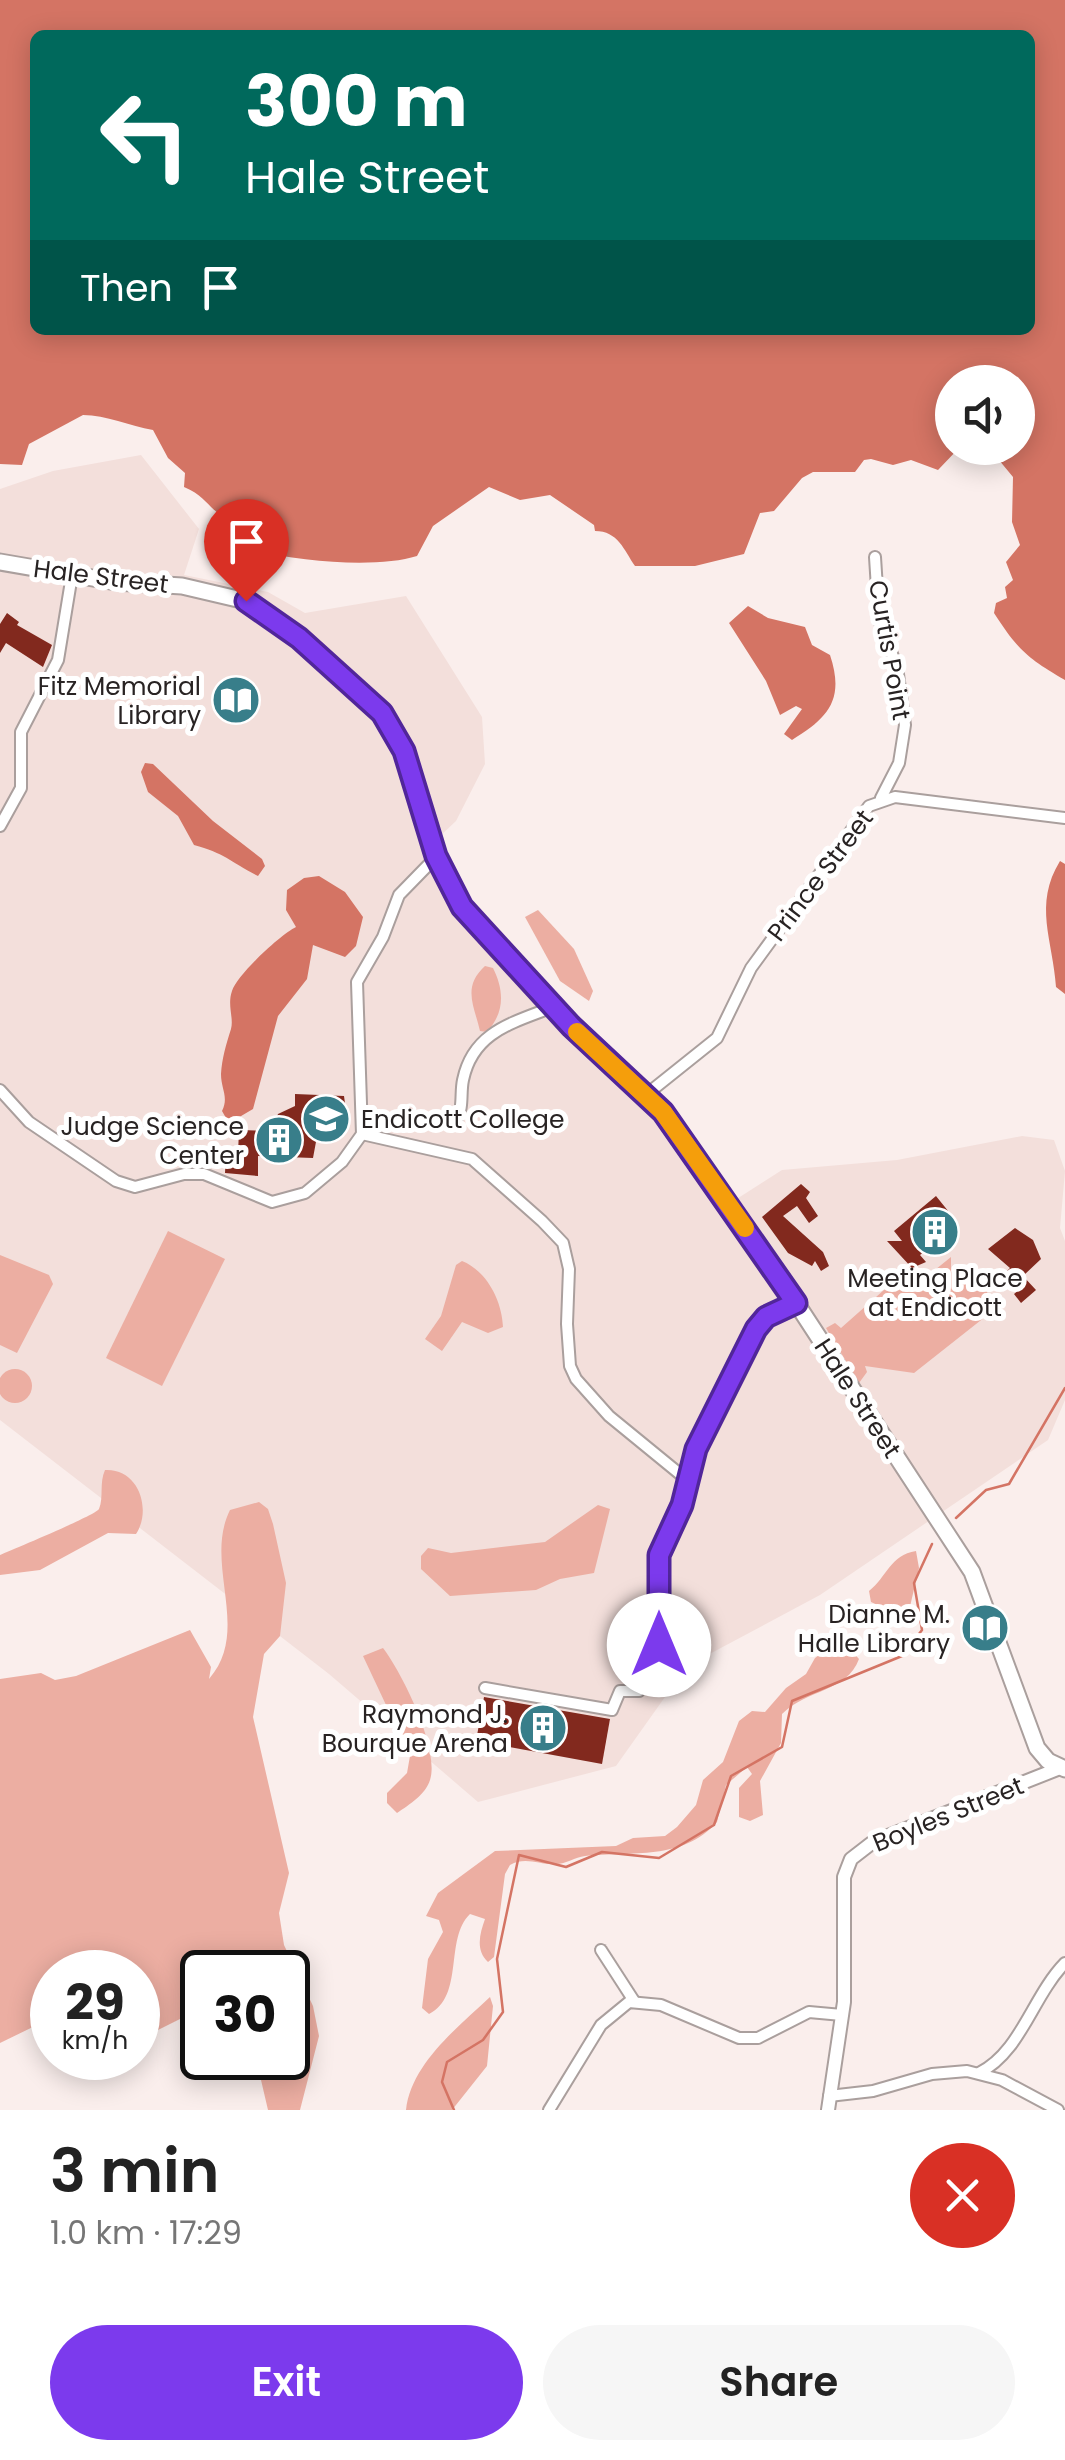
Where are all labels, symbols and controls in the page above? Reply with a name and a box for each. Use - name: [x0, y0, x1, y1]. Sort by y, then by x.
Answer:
- text: 300 m: [245, 52, 468, 151]
- icon: left: [80, 70, 210, 200]
- text: Hale Street: [245, 146, 489, 209]
- icon: arrive: [193, 260, 248, 315]
- text: Then: [80, 261, 173, 314]
- map controls: [935, 365, 1035, 465]
- button: sound: [935, 365, 1035, 465]
- pin: [204, 499, 289, 602]
- icon: arrive: [219, 514, 274, 569]
- street label: Hale Street: [31, 551, 170, 602]
- street label: Curtis Point: [860, 577, 919, 723]
- place label: Fitz Memorial Library: [38, 669, 201, 733]
- library icon: Fitz Memorial Library: [210, 674, 262, 726]
- street label: Prince Street: [759, 802, 881, 948]
- school or university icon: Endicott College: [300, 1093, 352, 1145]
- place label: Endicott College: [361, 1102, 564, 1137]
- place label: Judge Science Center: [61, 1109, 244, 1173]
- building icon: Judge Science Center: [253, 1114, 305, 1166]
- building icon: Meeting Place at Endicott: [909, 1206, 961, 1258]
- place label: Meeting Place at Endicott: [847, 1261, 1023, 1325]
- street label: Hale Street: [806, 1332, 909, 1465]
- position arrow: [607, 1593, 711, 1697]
- place label: Dianne M. Halle Library: [798, 1597, 950, 1661]
- library icon: Dianne M. Halle Library: [959, 1602, 1011, 1654]
- place label: Raymond J. Bourque Arena: [322, 1697, 508, 1761]
- building icon: Raymond J. Bourque Arena: [517, 1702, 569, 1754]
- street label: Boyles Street: [867, 1768, 1029, 1861]
- speed limit sign: 30: [180, 1950, 310, 2080]
- text: 29: [65, 1967, 125, 2038]
- text: km/h: [62, 2023, 128, 2058]
- text: 3 min: [50, 2129, 219, 2213]
- button: close: [910, 2143, 1015, 2248]
- text: 1.0 km · 17:29: [50, 2210, 242, 2255]
- button: Exit: [50, 2325, 523, 2440]
- button: Share: [543, 2325, 1015, 2440]

